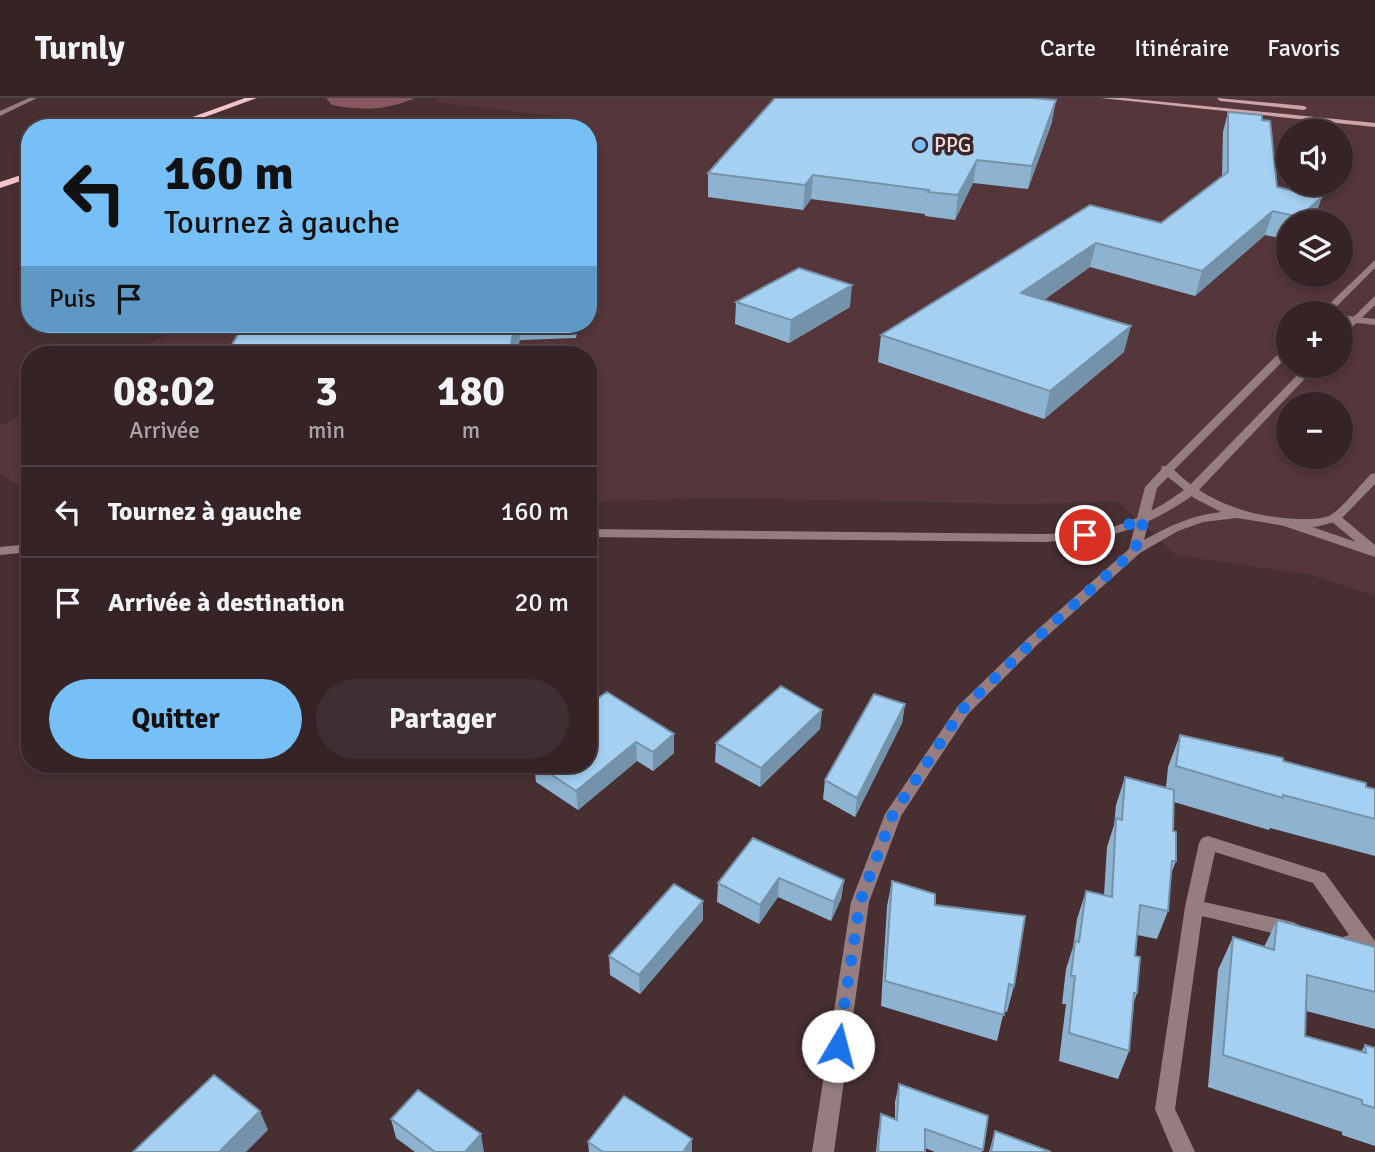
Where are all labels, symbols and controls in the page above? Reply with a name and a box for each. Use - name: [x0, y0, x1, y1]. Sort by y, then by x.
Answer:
- text: Turnly: [35, 28, 125, 69]
- text: Carte: [1040, 33, 1096, 63]
- text: Itinéraire: [1134, 33, 1229, 63]
- text: Favoris: [1267, 33, 1340, 63]
- map controls: [1276, 119, 1353, 469]
- button: sound: [1276, 119, 1353, 196]
- place label: PPG: [934, 132, 971, 158]
- marker: PPG: [912, 137, 928, 153]
- text: 160 m: [164, 143, 294, 203]
- icon: left: [49, 147, 140, 238]
- text: Tournez à gauche: [164, 203, 400, 242]
- button: layers: [1276, 210, 1353, 287]
- icon: arrive: [110, 280, 148, 318]
- text: Puis: [49, 283, 96, 315]
- button: +: [1276, 301, 1353, 378]
- text: 08:02: [113, 366, 216, 417]
- text: 3: [315, 366, 338, 417]
- text: 180: [437, 366, 505, 417]
- button: −: [1276, 392, 1353, 469]
- text: Arrivée: [129, 416, 200, 445]
- text: min: [308, 416, 345, 445]
- text: m: [462, 416, 480, 445]
- icon: left: [49, 493, 87, 531]
- text: Tournez à gauche: [108, 496, 302, 528]
- text: 160 m: [500, 496, 569, 528]
- pin: [1055, 505, 1115, 565]
- icon: arrive: [1066, 516, 1104, 554]
- icon: arrive: [49, 584, 87, 622]
- text: Arrivée à destination: [108, 587, 345, 619]
- text: 20 m: [514, 587, 569, 619]
- button: Quitter: [49, 679, 302, 759]
- button: Partager: [316, 679, 569, 759]
- position arrow: [801, 1009, 875, 1083]

